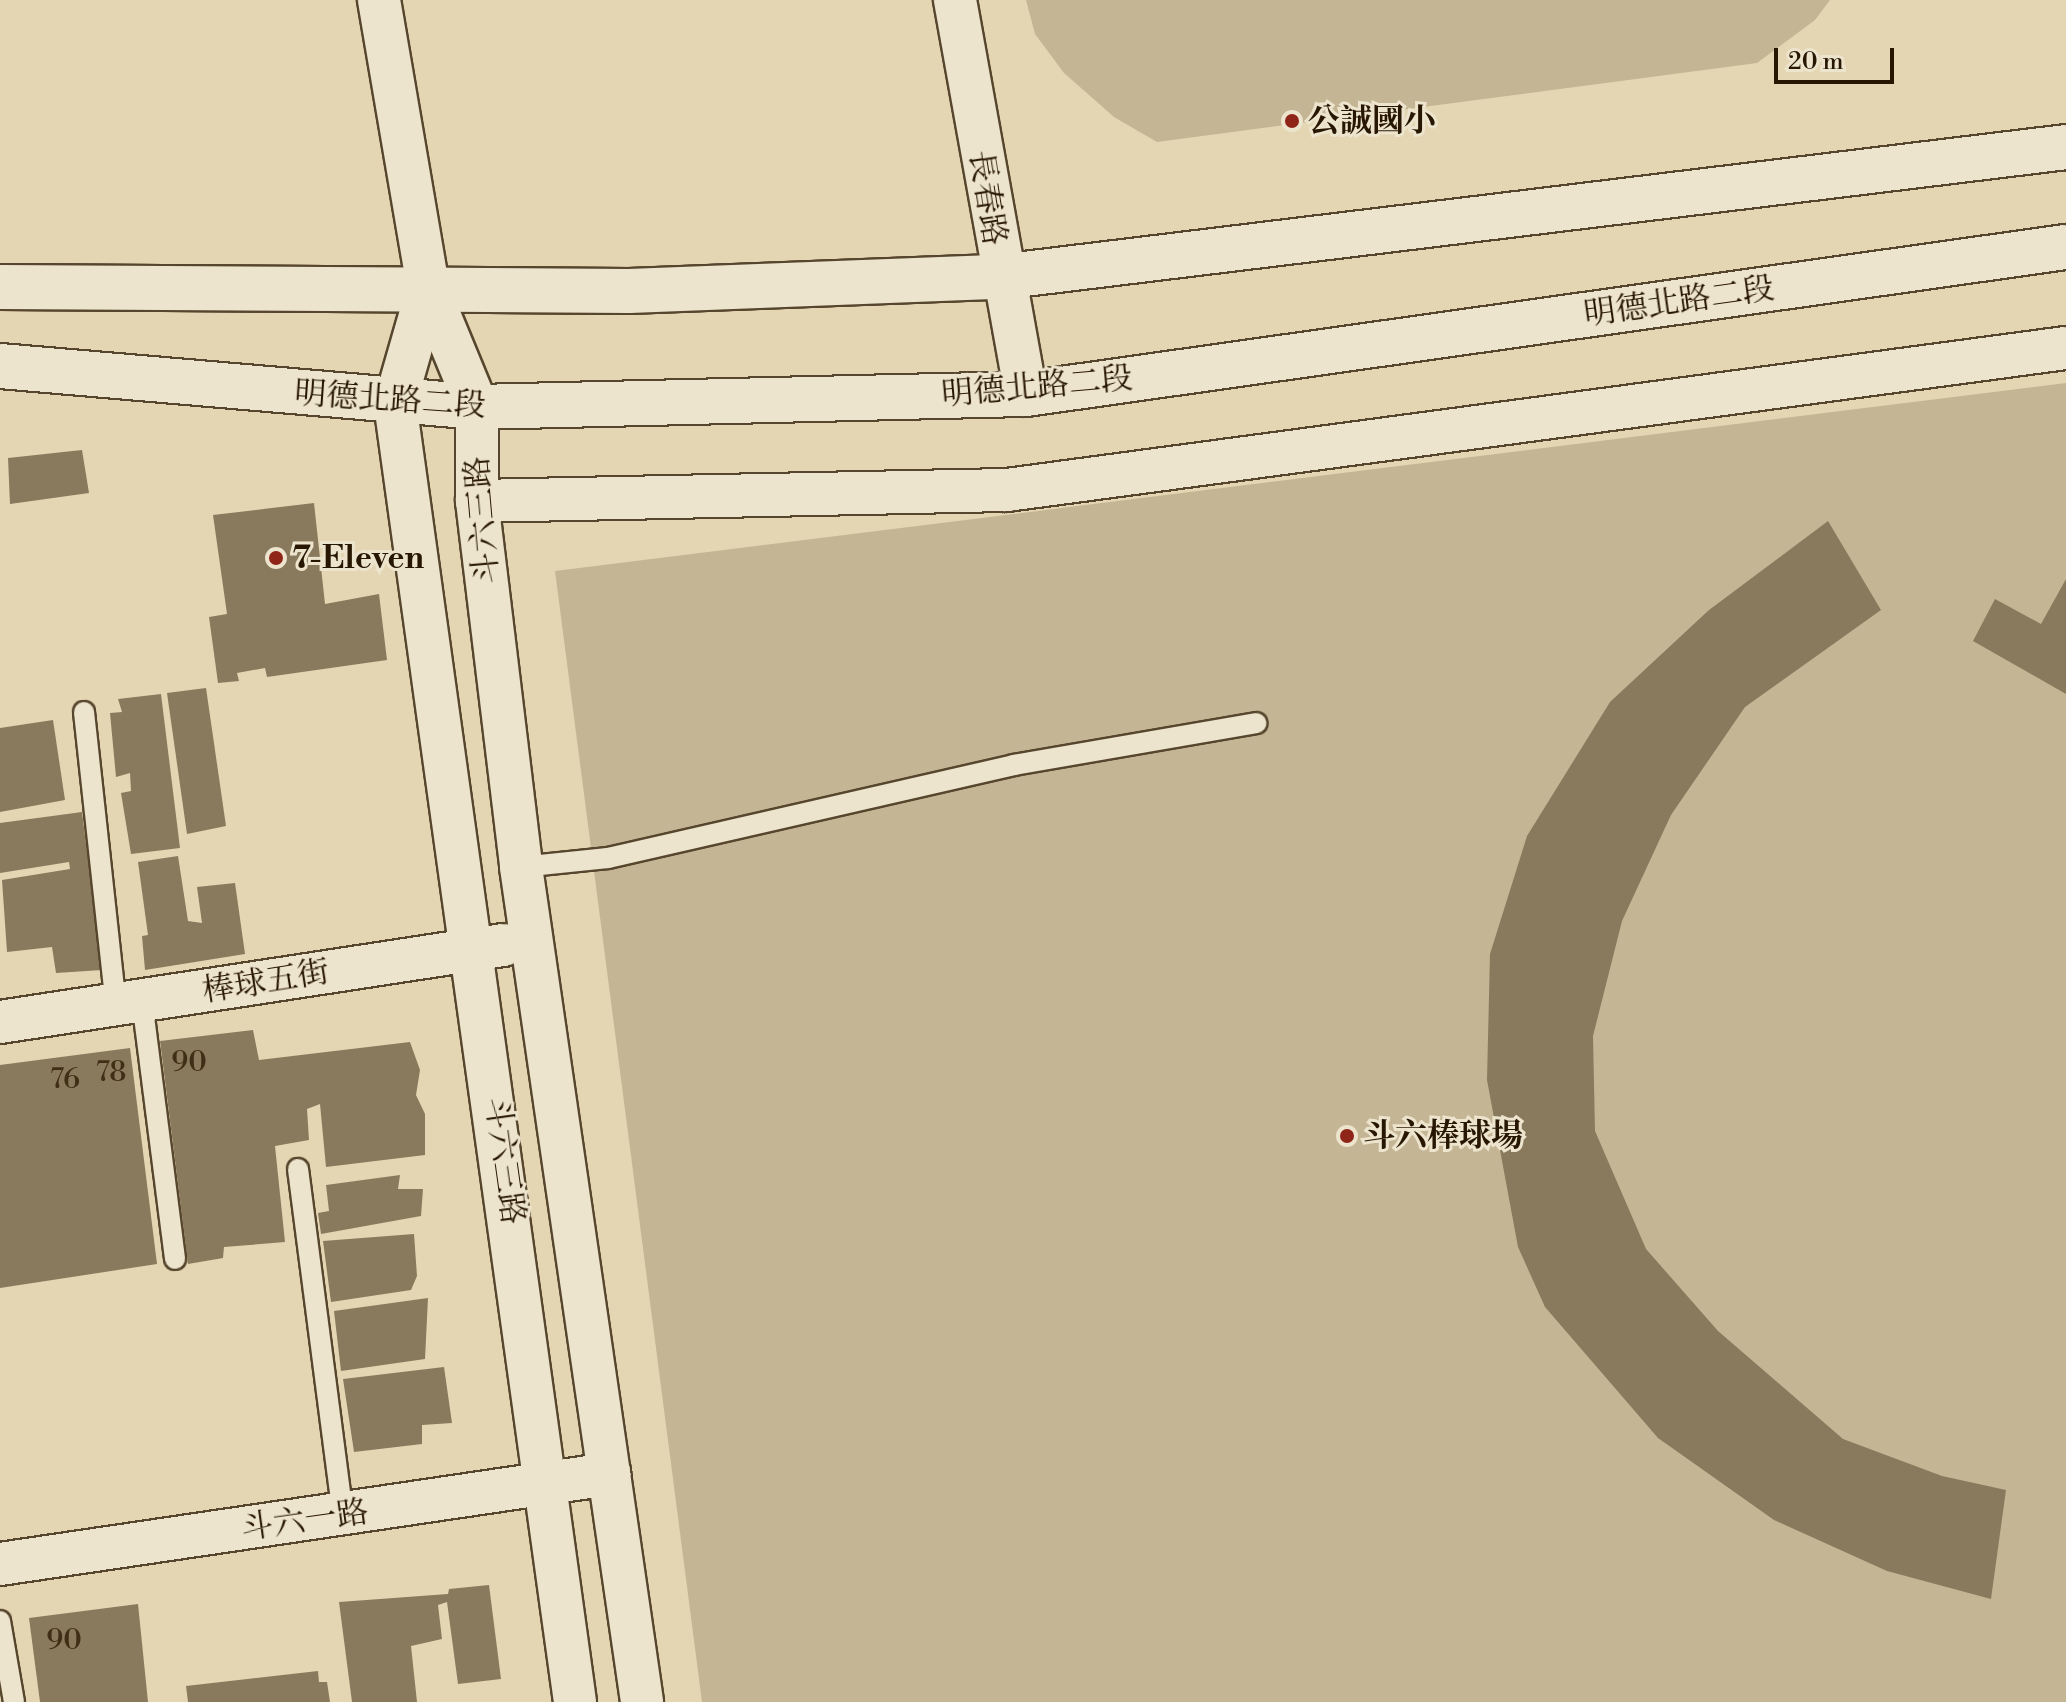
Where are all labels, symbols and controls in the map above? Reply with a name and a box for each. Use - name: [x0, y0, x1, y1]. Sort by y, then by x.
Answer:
- scale bar: [1778, 32, 1898, 82]
- text: 20 m: [1788, 47, 1844, 77]
- place label: 公誠國小: [1308, 102, 1436, 140]
- marker: 公誠國小: [1283, 112, 1301, 130]
- street label: 長春路: [961, 148, 1013, 248]
- street label: 明德北路二段: [1581, 270, 1777, 334]
- street label: 明德北路二段: [940, 360, 1134, 414]
- street label: 明德北路二段: [293, 374, 487, 426]
- street label: 斗六三路: [458, 455, 508, 585]
- place label: 7-Eleven: [292, 539, 424, 577]
- marker: 7-Eleven: [267, 549, 285, 567]
- street label: 棒球五街: [200, 953, 332, 1011]
- house number: 90: [171, 1046, 207, 1080]
- house number: 78: [96, 1056, 126, 1090]
- house number: 76: [50, 1063, 80, 1097]
- street label: 斗六三路: [476, 1095, 532, 1227]
- place label: 斗六棒球場: [1363, 1117, 1523, 1155]
- marker: 斗六棒球場: [1338, 1127, 1356, 1145]
- street label: 斗六一路: [239, 1493, 371, 1549]
- house number: 90: [46, 1624, 82, 1658]

